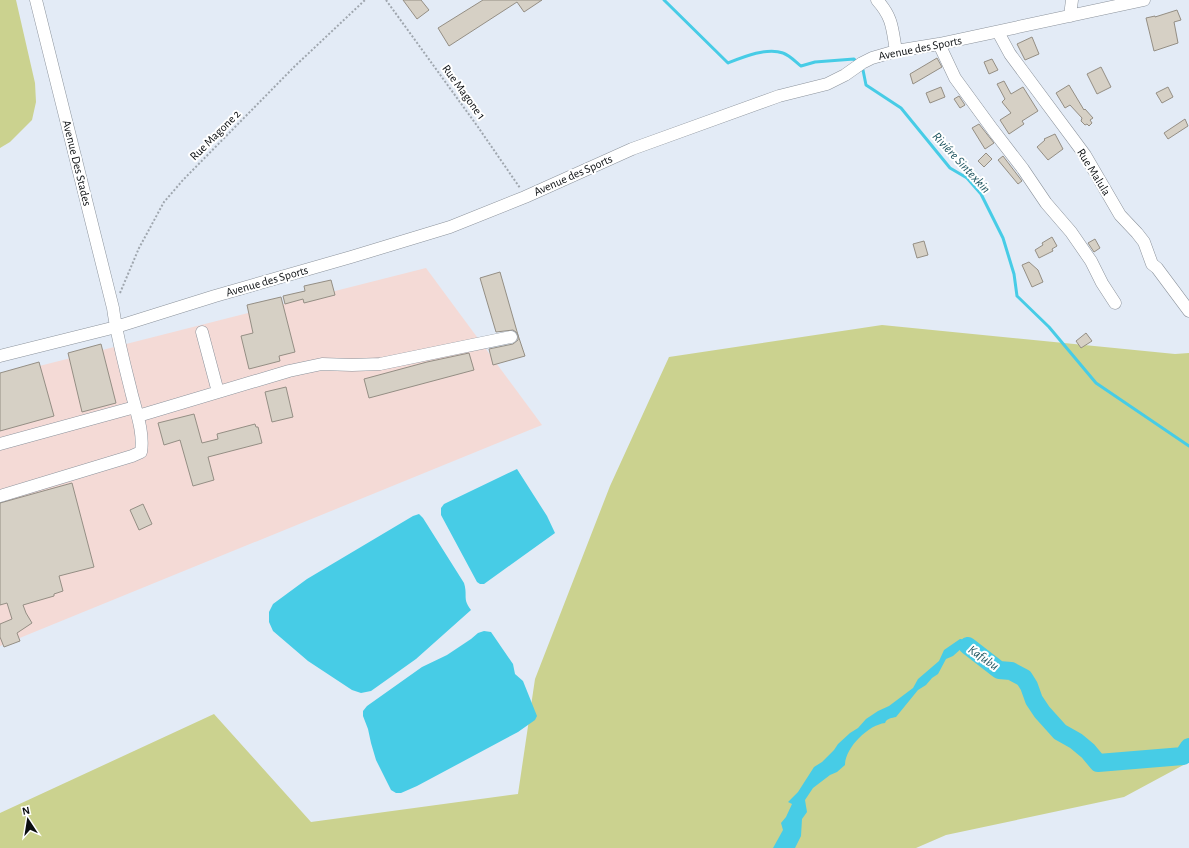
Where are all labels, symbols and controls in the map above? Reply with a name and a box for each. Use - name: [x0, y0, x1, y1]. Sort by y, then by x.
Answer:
- street label: Avenue des Sports: [877, 34, 963, 62]
- street label: Rue Magone 1: [440, 62, 488, 122]
- street label: Rue Magone 2: [188, 107, 243, 162]
- street label: Avenue Des Stades: [61, 119, 93, 207]
- water label: Riviére Sintexkin: [929, 130, 992, 196]
- street label: Rue Malula: [1075, 147, 1113, 198]
- street label: Avenue des Sports: [532, 152, 614, 198]
- street label: Avenue des Sports: [225, 264, 309, 298]
- water label: Kafubu: [966, 643, 1001, 673]
- north arrow: [8, 800, 48, 840]
- text: N: [21, 805, 31, 817]

